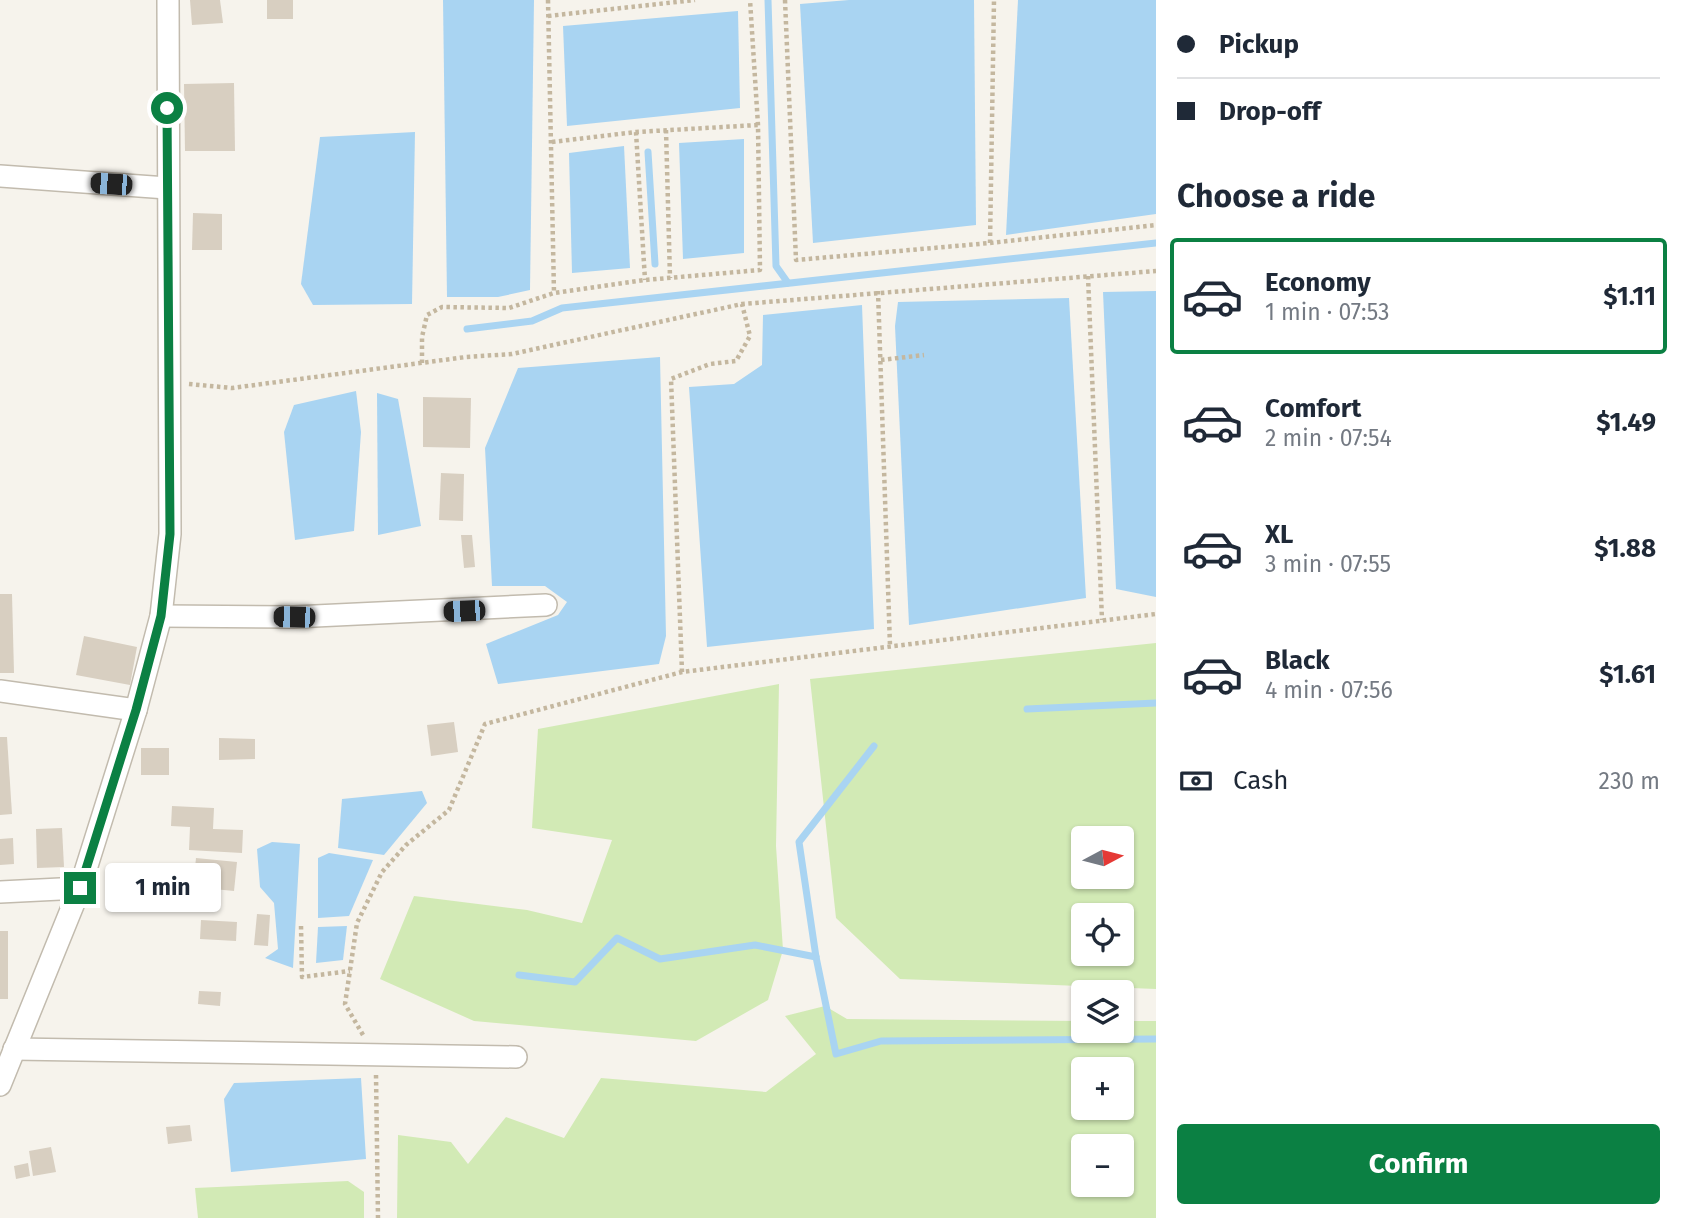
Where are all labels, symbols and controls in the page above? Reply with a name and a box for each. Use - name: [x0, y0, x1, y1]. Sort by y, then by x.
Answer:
- text: Pickup: [1219, 29, 1299, 60]
- route start: [151, 92, 183, 124]
- text: Drop-off: [1219, 96, 1321, 127]
- car: [90, 172, 133, 196]
- text: Choose a ride: [1177, 177, 1375, 215]
- icon: car: [1181, 265, 1244, 328]
- text: Economy: [1265, 267, 1371, 298]
- text: $1.11: [1603, 281, 1656, 312]
- text: 1 min · 07:53: [1265, 298, 1389, 326]
- icon: car: [1181, 391, 1244, 454]
- text: Comfort: [1265, 393, 1361, 424]
- text: $1.49: [1596, 407, 1656, 438]
- text: 2 min · 07:54: [1265, 424, 1392, 452]
- icon: car: [1181, 517, 1244, 580]
- text: XL: [1265, 519, 1293, 550]
- text: $1.88: [1594, 533, 1656, 564]
- text: 3 min · 07:55: [1265, 550, 1391, 578]
- car: [443, 600, 486, 622]
- car: [273, 606, 316, 628]
- icon: car: [1181, 643, 1244, 706]
- text: Black: [1265, 645, 1330, 676]
- text: $1.61: [1599, 659, 1656, 690]
- text: 4 min · 07:56: [1265, 676, 1393, 704]
- icon: cash: [1177, 762, 1215, 800]
- text: Cash: [1233, 765, 1289, 796]
- text: 230 m: [1599, 767, 1660, 795]
- north arrow: [1071, 826, 1134, 889]
- map controls: [1071, 826, 1134, 1197]
- callout: 1 min: [104, 864, 220, 912]
- route end: [64, 872, 96, 904]
- text: 1 min: [135, 873, 191, 901]
- button: locate: [1071, 903, 1134, 966]
- button: layers: [1071, 980, 1134, 1043]
- button: +: [1071, 1057, 1134, 1120]
- button: Confirm: [1177, 1124, 1660, 1204]
- button: −: [1071, 1134, 1134, 1197]

